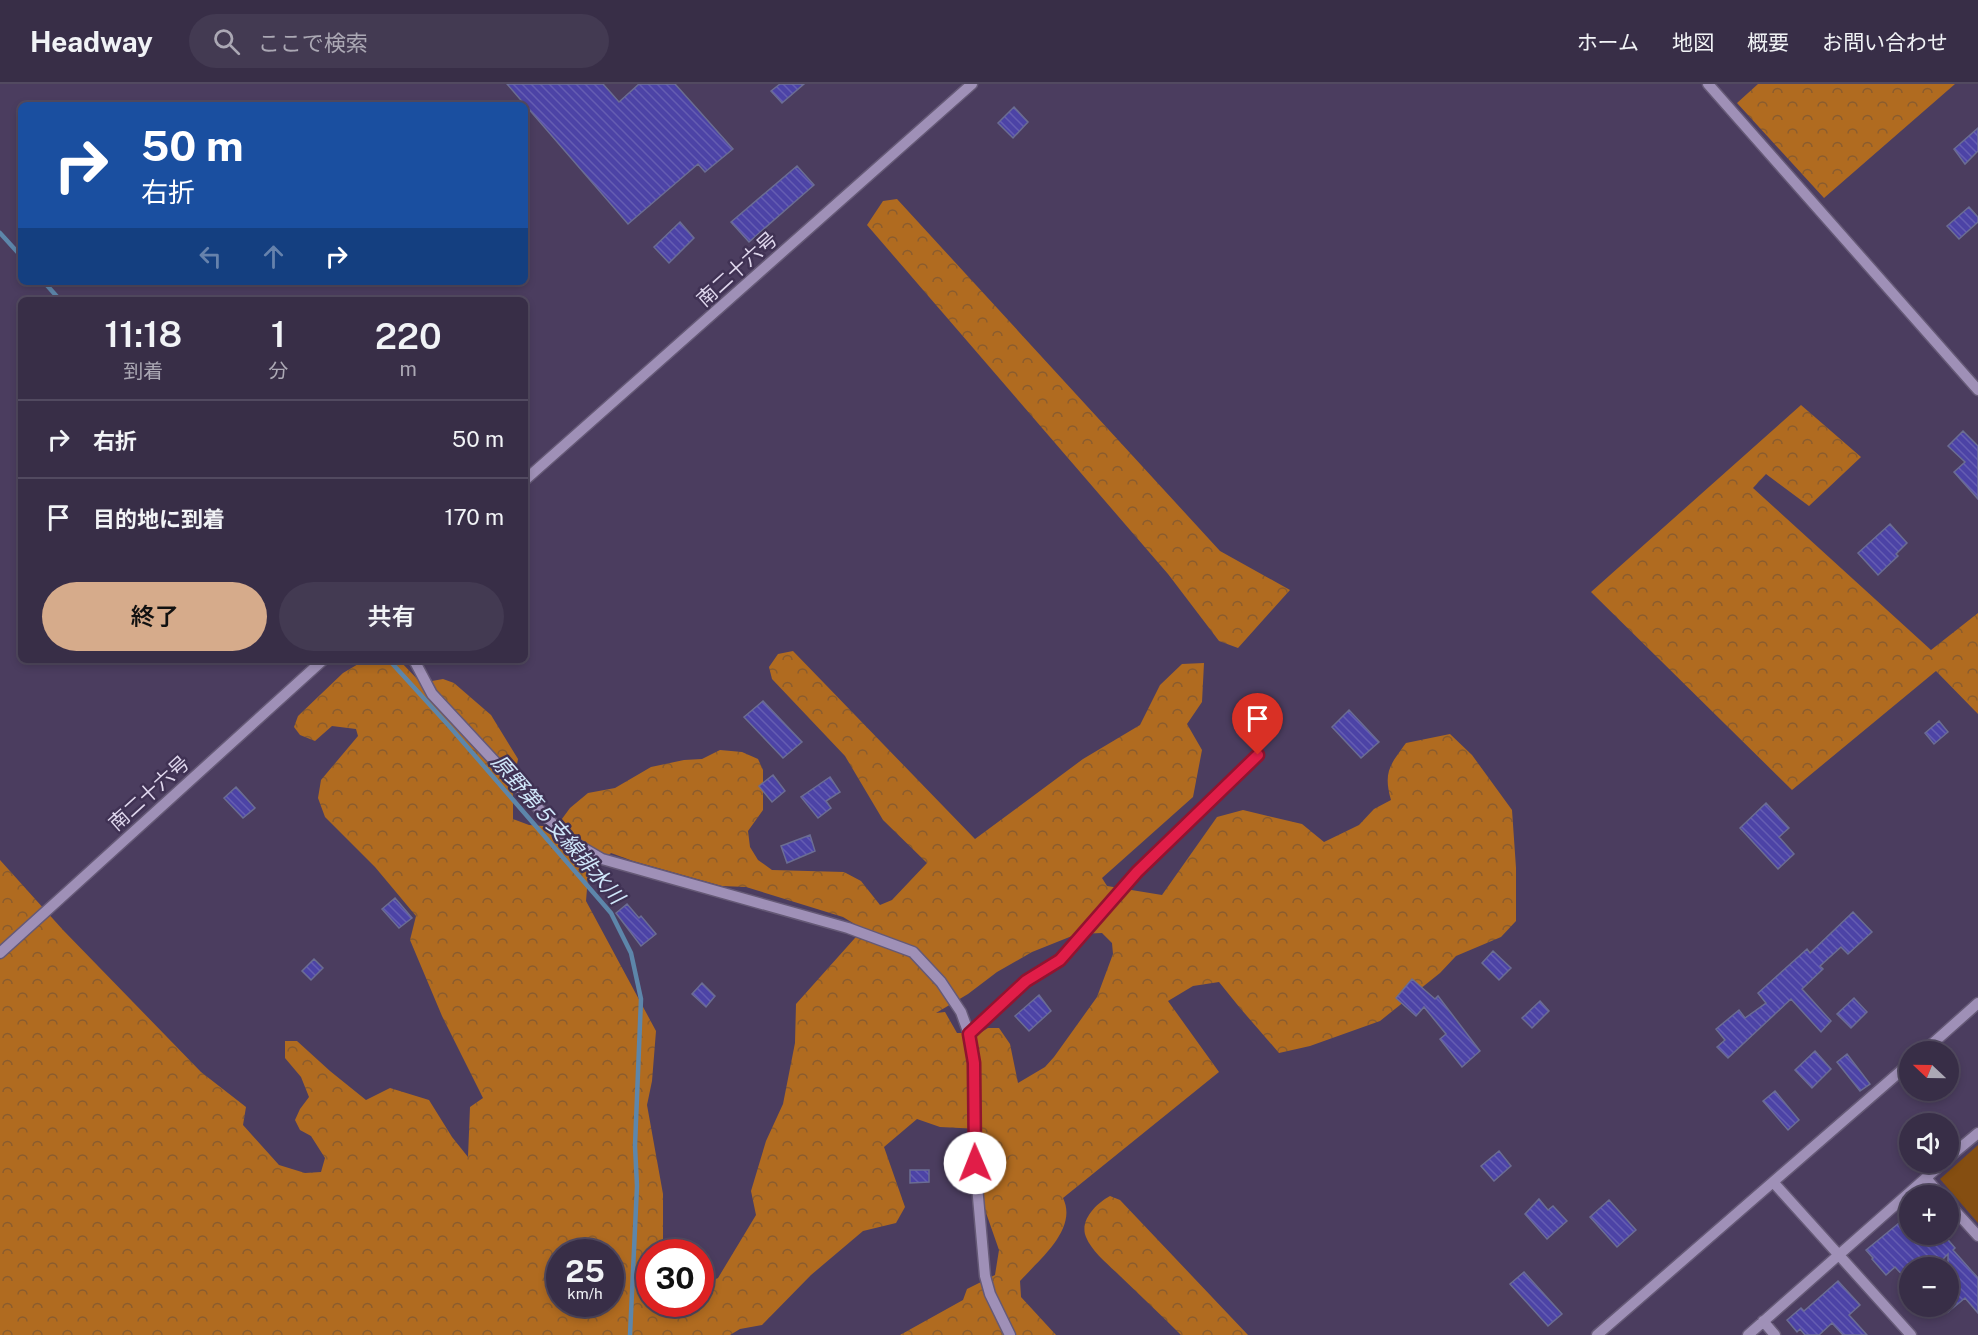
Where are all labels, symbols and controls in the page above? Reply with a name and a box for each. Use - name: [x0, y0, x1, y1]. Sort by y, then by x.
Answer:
- search box: [189, 14, 609, 68]
- text: Headway: [30, 25, 153, 58]
- icon: search: [210, 25, 243, 58]
- text: ここで検索: [258, 30, 368, 56]
- text: ホーム: [1577, 30, 1639, 55]
- text: 地図: [1672, 30, 1714, 55]
- text: 概要: [1747, 30, 1789, 55]
- text: お問い合わせ: [1822, 30, 1948, 55]
- text: 50 m: [141, 121, 244, 170]
- icon: right: [42, 126, 120, 204]
- text: 右折: [141, 176, 195, 208]
- street label: 南二十六号: [692, 227, 782, 311]
- icon: left: [194, 240, 227, 273]
- icon: ahead: [257, 240, 290, 273]
- icon: right: [320, 240, 353, 273]
- text: 11:18: [104, 313, 182, 355]
- text: 1: [271, 313, 286, 355]
- text: 220: [375, 315, 442, 357]
- text: m: [400, 357, 417, 381]
- text: 到着: [123, 359, 163, 383]
- text: 分: [268, 359, 288, 383]
- icon: right: [42, 423, 75, 456]
- text: 50 m: [452, 426, 504, 452]
- text: 右折: [93, 428, 137, 454]
- icon: arrive: [42, 501, 75, 534]
- text: 170 m: [444, 504, 504, 530]
- text: 目的地に到着: [93, 506, 225, 532]
- button: 終了: [42, 582, 267, 651]
- button: 共有: [279, 582, 504, 651]
- pin: [1232, 693, 1283, 755]
- icon: arrive: [1241, 702, 1274, 735]
- water label: 原野第５支線排水川: [487, 749, 631, 910]
- street label: 南二十六号: [104, 751, 194, 835]
- north arrow: [1899, 1041, 1959, 1101]
- map controls: [1899, 1041, 1959, 1317]
- button: sound: [1899, 1113, 1959, 1173]
- position arrow: [943, 1131, 1007, 1195]
- button: +: [1899, 1185, 1959, 1245]
- speed limit sign: 30: [636, 1239, 714, 1317]
- text: 25: [565, 1253, 605, 1289]
- button: −: [1899, 1257, 1959, 1317]
- text: km/h: [567, 1285, 603, 1302]

